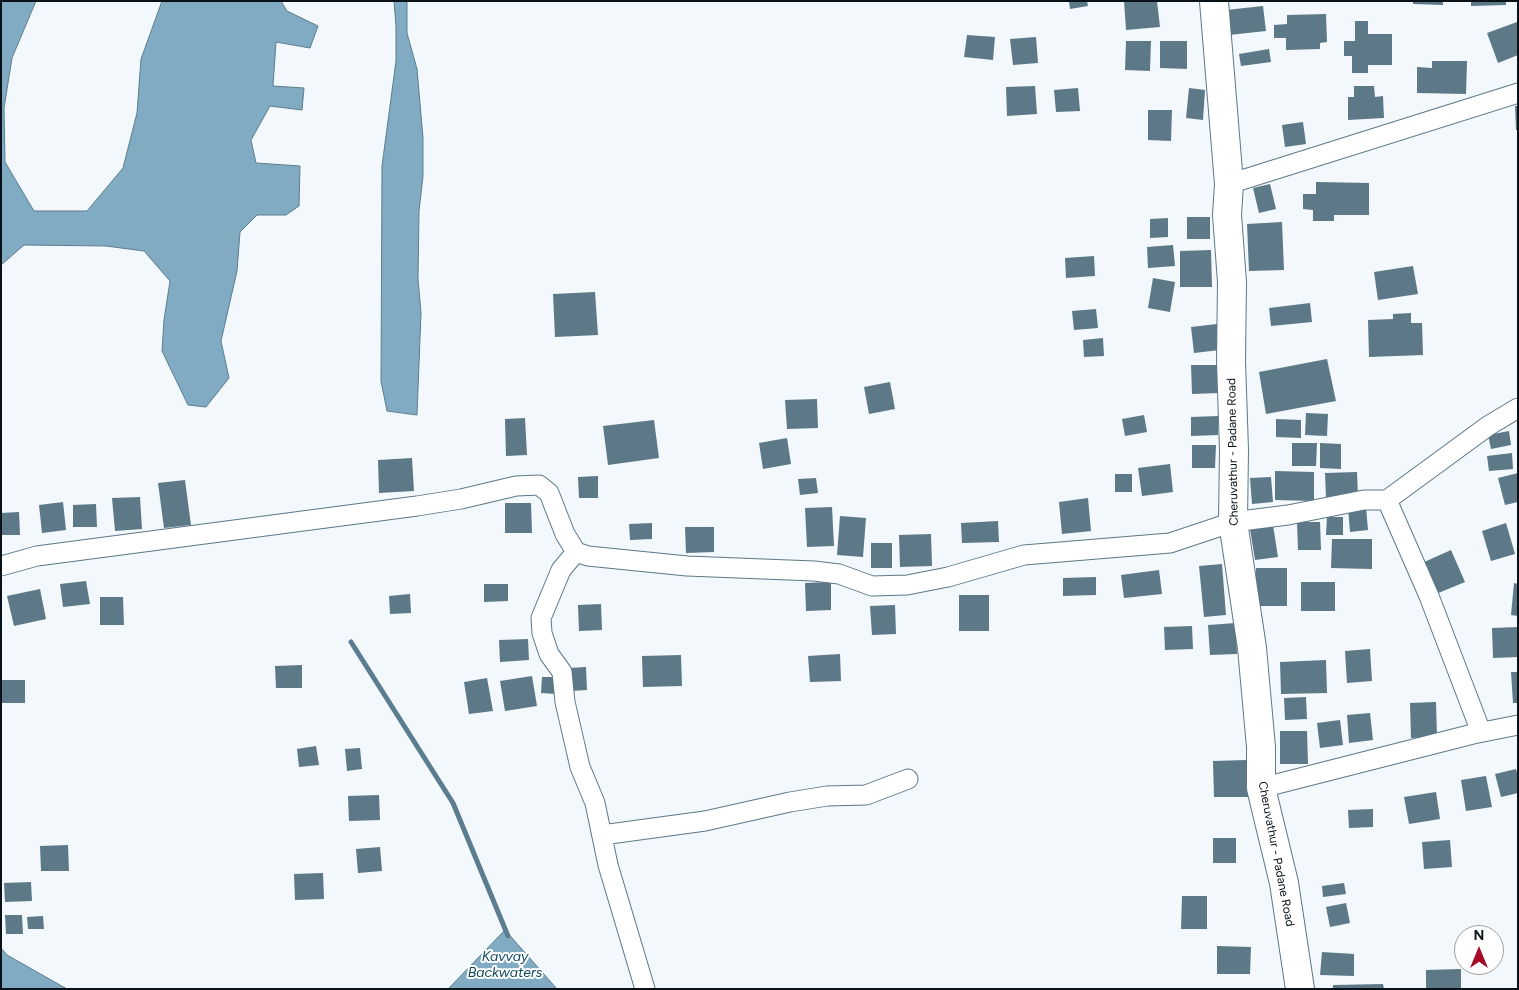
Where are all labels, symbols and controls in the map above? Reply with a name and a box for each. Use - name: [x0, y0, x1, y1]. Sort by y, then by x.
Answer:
- street label: Cheruvathur - Padane Road: [1225, 378, 1241, 526]
- street label: Cheruvathur - Padane Road: [1255, 780, 1297, 928]
- north arrow: [1454, 925, 1504, 975]
- text: N: [1474, 927, 1484, 944]
- water label: Kavvay Backwaters: [468, 949, 542, 982]

